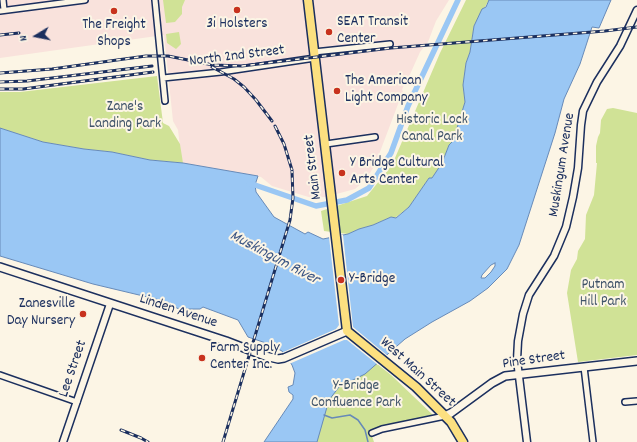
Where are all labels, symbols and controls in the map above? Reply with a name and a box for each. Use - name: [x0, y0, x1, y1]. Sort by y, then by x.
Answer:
- marker: 3i Holsters: [232, 5, 242, 15]
- marker: The Freight Shops: [109, 6, 119, 16]
- place label: SEAT Transit Center: [337, 14, 408, 49]
- north arrow: [16, 16, 56, 56]
- place label: 3i Holsters: [206, 16, 268, 34]
- place label: The Freight Shops: [82, 17, 146, 52]
- marker: SEAT Transit Center: [324, 27, 334, 37]
- text: N: [16, 34, 33, 42]
- street label: North 2nd Street: [188, 42, 286, 72]
- place label: The American Light Company: [345, 73, 428, 108]
- marker: The American Light Company: [332, 86, 342, 96]
- park label: Zane's Landing Park: [89, 99, 161, 134]
- park label: Historic Lock Canal Park: [396, 112, 468, 147]
- street label: Muskingum Avenue: [546, 112, 580, 218]
- street label: Main Street: [301, 133, 327, 201]
- place label: Y Bridge Cultural Arts Center: [350, 155, 444, 190]
- marker: Y Bridge Cultural Arts Center: [337, 168, 347, 178]
- water label: Muskingum River: [226, 227, 322, 291]
- place label: Y-Bridge: [349, 271, 395, 289]
- marker: Y-Bridge: [336, 275, 346, 285]
- park label: Putnam Hill Park: [580, 277, 626, 312]
- street label: Linden Avenue: [137, 291, 219, 333]
- place label: Zanesville Day Nursery: [7, 296, 75, 331]
- marker: Zanesville Day Nursery: [78, 309, 88, 319]
- street label: West Main Street: [375, 334, 459, 412]
- street label: Lee Street: [56, 338, 92, 400]
- place label: Farm Supply Center Inc.: [210, 340, 280, 375]
- street label: Pine Street: [502, 348, 566, 374]
- marker: Farm Supply Center Inc.: [197, 353, 207, 363]
- park label: Y-Bridge Confluence Park: [311, 378, 401, 413]

